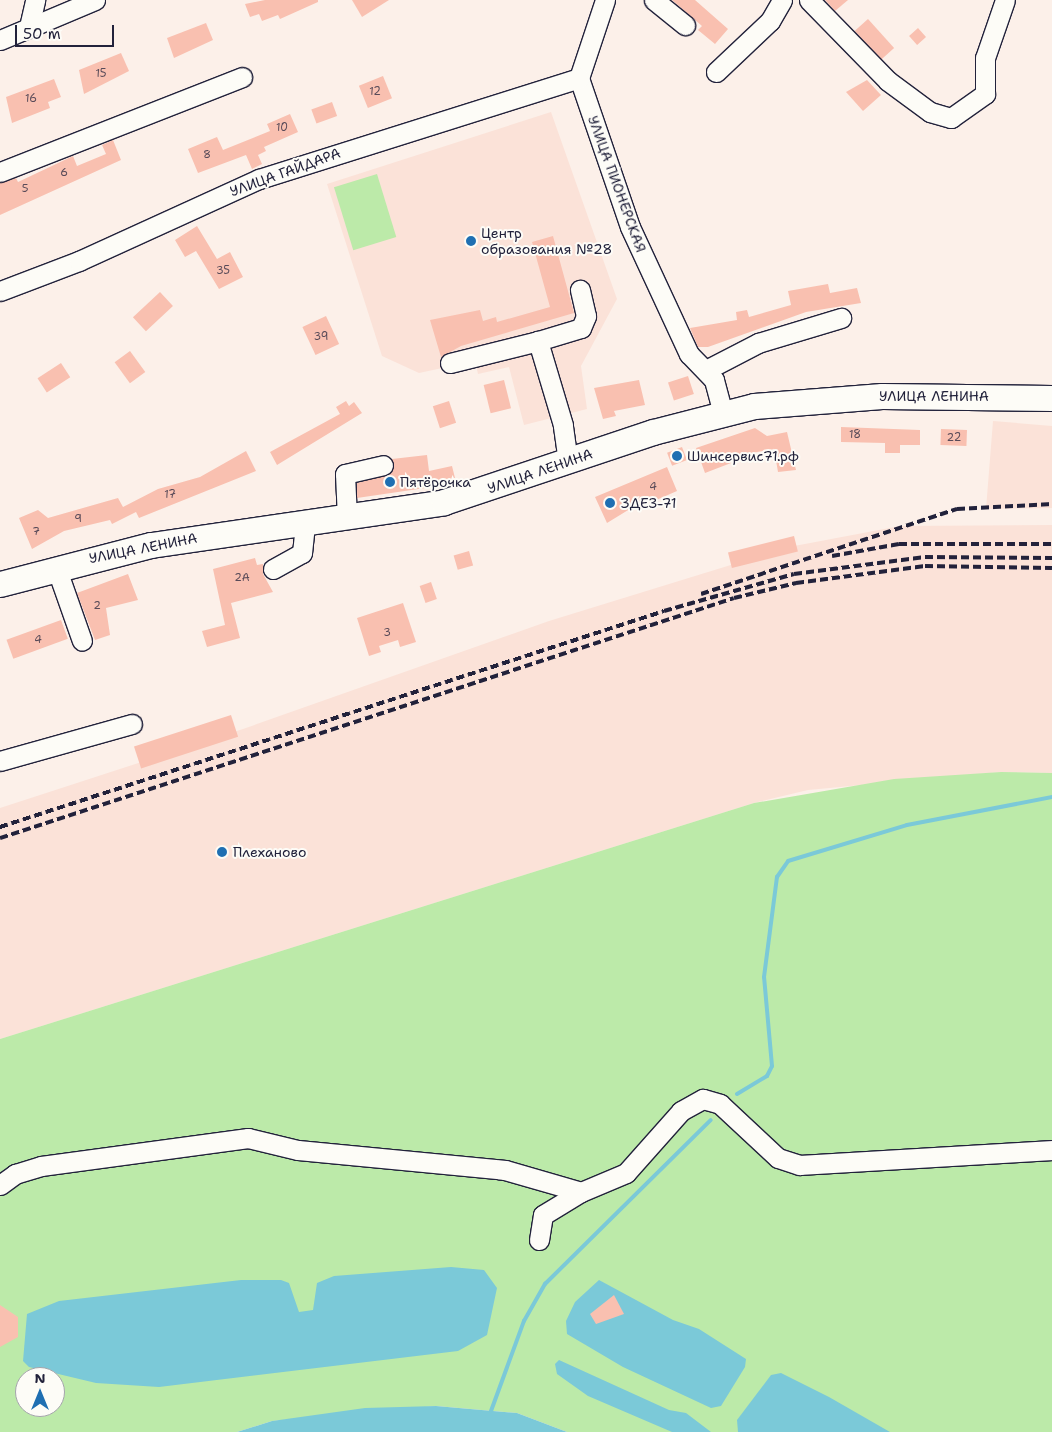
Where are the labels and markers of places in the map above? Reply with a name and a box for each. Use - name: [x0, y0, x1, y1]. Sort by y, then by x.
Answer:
- place label: Центр образования №28: [481, 225, 612, 258]
- marker: Центр образования №28: [465, 235, 477, 247]
- place label: Шинсервис71.рф: [687, 448, 799, 464]
- marker: Шинсервис71.рф: [671, 450, 683, 462]
- place label: Пятёрочка: [400, 474, 471, 490]
- marker: Пятёрочка: [384, 476, 396, 488]
- place label: 3ДЕЗ-71: [620, 495, 677, 511]
- marker: 3ДЕЗ-71: [604, 497, 616, 509]
- place label: Плеханово: [233, 844, 306, 860]
- marker: Плеханово: [215, 845, 229, 859]

